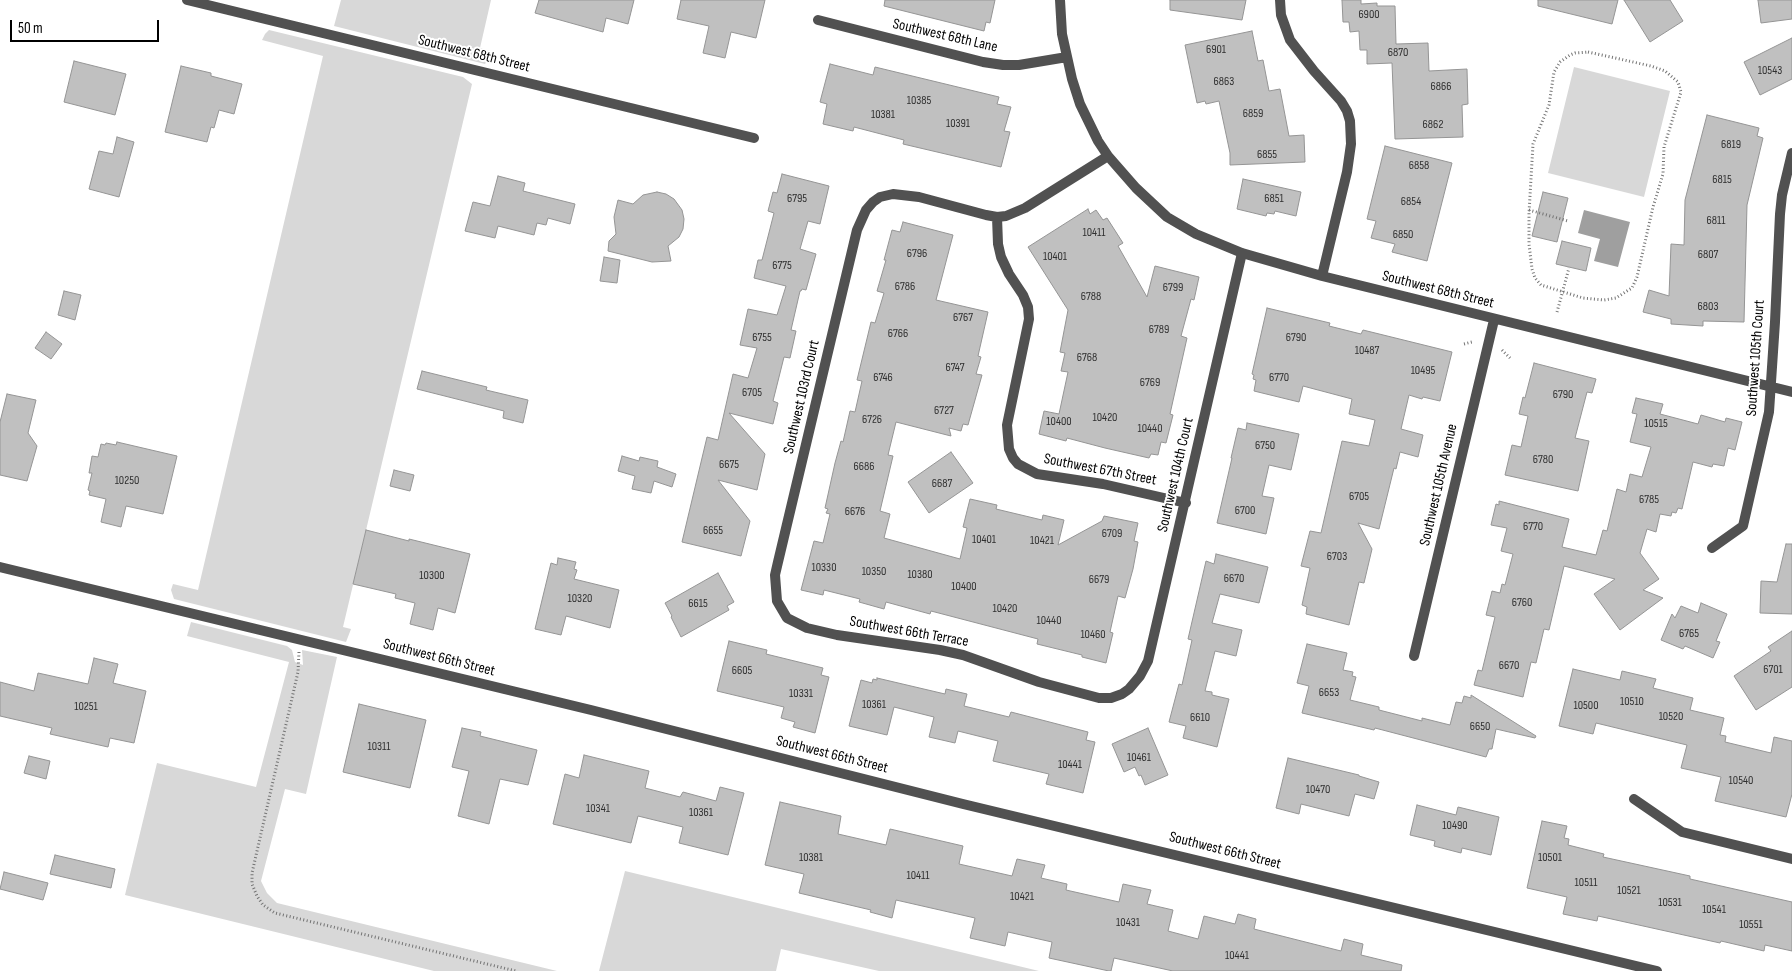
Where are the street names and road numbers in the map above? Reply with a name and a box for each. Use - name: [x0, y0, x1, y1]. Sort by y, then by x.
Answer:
- street label: Southwest 68th Lane: [891, 15, 999, 57]
- street label: Southwest 68th Street: [416, 31, 532, 77]
- street label: Southwest 68th Street: [1380, 267, 1496, 313]
- street label: Southwest 105th Court: [1743, 299, 1769, 417]
- street label: Southwest 103rd Court: [780, 338, 824, 456]
- street label: Southwest 104th Court: [1154, 416, 1198, 534]
- street label: Southwest 105th Avenue: [1416, 422, 1462, 548]
- street label: Southwest 67th Street: [1042, 450, 1158, 490]
- street label: Southwest 66th Terrace: [848, 613, 970, 651]
- street label: Southwest 66th Street: [381, 635, 497, 681]
- street label: Southwest 66th Street: [774, 732, 890, 778]
- street label: Southwest 66th Street: [1167, 828, 1283, 874]

